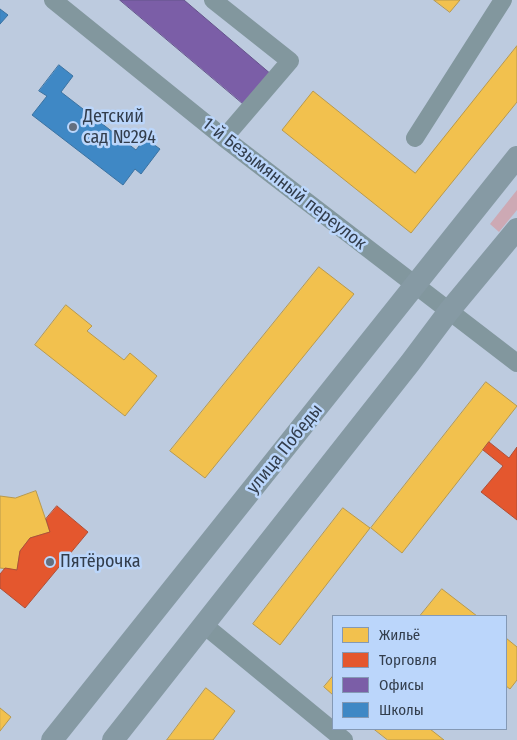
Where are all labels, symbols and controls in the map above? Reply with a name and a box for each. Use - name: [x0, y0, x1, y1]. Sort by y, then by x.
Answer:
- place label: Детский сад №294: [83, 106, 156, 148]
- street label: 1-й Безымянный переулок: [198, 113, 370, 255]
- marker: Детский сад №294: [67, 121, 79, 133]
- street label: улица Победы: [242, 400, 328, 498]
- place label: Пятёрочка: [60, 551, 140, 573]
- marker: Пятёрочка: [44, 556, 56, 568]
- legend: [332, 615, 507, 730]
- text: Жильё: [379, 626, 420, 644]
- text: Торговля: [379, 651, 437, 669]
- text: Офисы: [379, 676, 424, 694]
- text: Школы: [379, 701, 424, 719]

